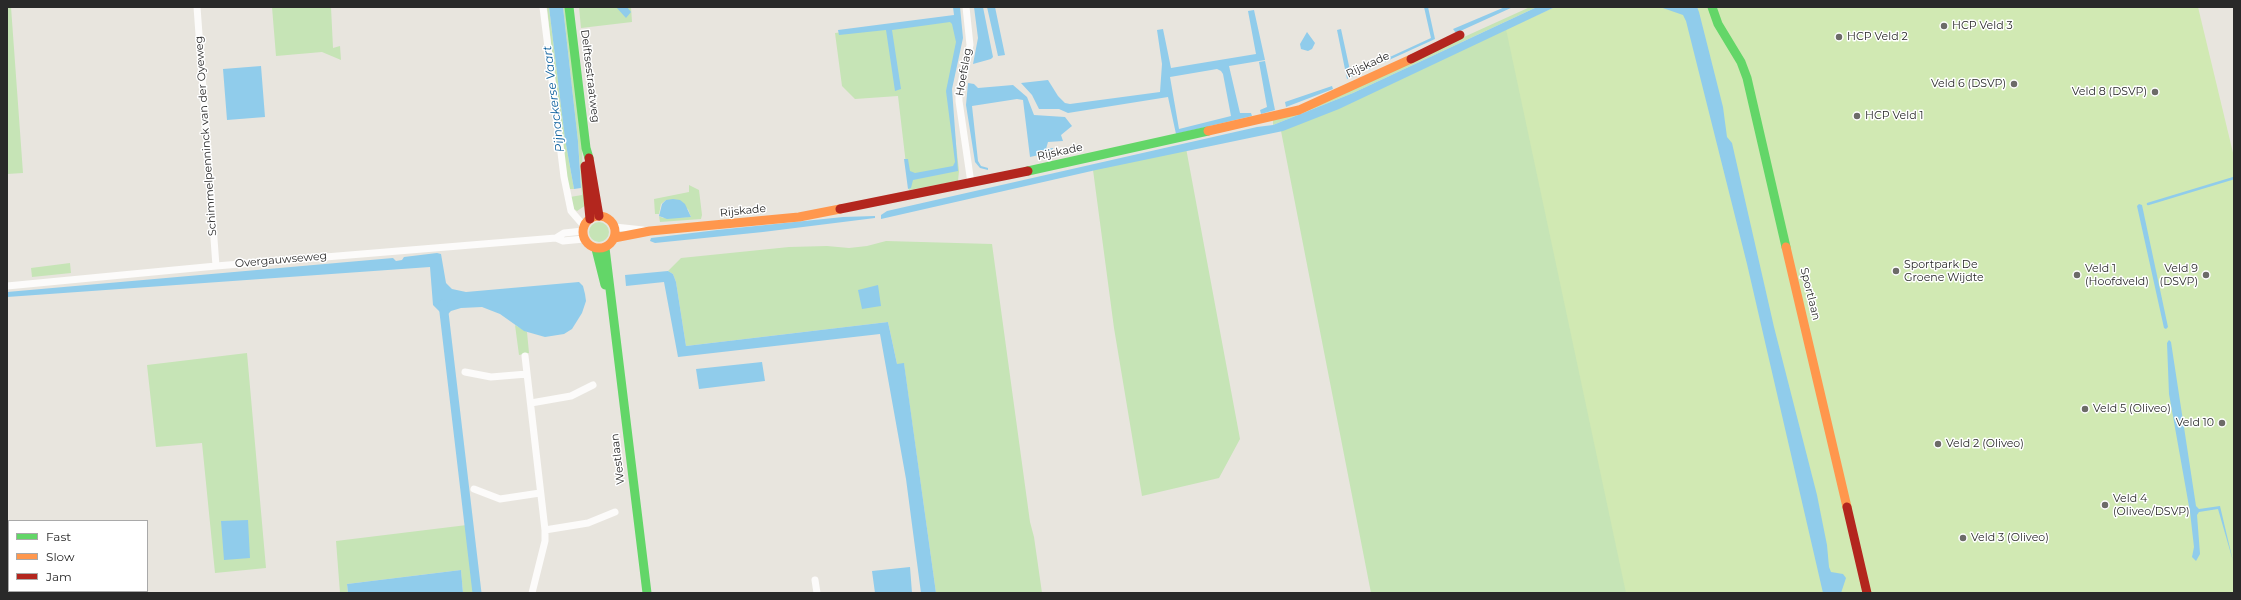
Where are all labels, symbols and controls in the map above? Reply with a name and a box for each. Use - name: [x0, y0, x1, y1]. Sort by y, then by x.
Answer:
- place label: HCP Veld 3: [1952, 19, 2013, 33]
- marker: HCP Veld 3: [1939, 21, 1949, 31]
- street label: Delftsestraatweg: [578, 29, 602, 123]
- place label: HCP Veld 2: [1847, 30, 1908, 44]
- marker: HCP Veld 2: [1834, 32, 1844, 42]
- street label: Schimmelpenninck van der Oyeweg: [192, 36, 220, 236]
- water label: Pijnackerse Vaart: [540, 45, 568, 153]
- street label: Hoefslag: [953, 47, 975, 97]
- street label: Rijskade: [1344, 49, 1392, 81]
- place label: Veld 6 (DSVP): [1931, 77, 2006, 91]
- marker: Veld 6 (DSVP): [2009, 79, 2019, 89]
- place label: Veld 8 (DSVP): [2072, 85, 2147, 99]
- marker: Veld 8 (DSVP): [2150, 87, 2160, 97]
- place label: HCP Veld 1: [1865, 109, 1924, 123]
- marker: HCP Veld 1: [1852, 111, 1862, 121]
- street label: Rijskade: [1036, 141, 1084, 163]
- street label: Rijskade: [719, 202, 767, 220]
- street label: Overgauwseweg: [234, 249, 328, 271]
- place label: Sportpark De Groene Wijdte: [1904, 258, 1984, 284]
- place label: Veld 1 (Hoofdveld): [2085, 262, 2149, 288]
- place label: Veld 9 (DSVP): [2160, 262, 2198, 288]
- street label: Sportlaan: [1797, 266, 1823, 322]
- marker: Sportpark De Groene Wijdte: [1891, 266, 1901, 276]
- marker: Veld 1 (Hoofdveld): [2072, 270, 2082, 280]
- marker: Veld 9 (DSVP): [2201, 270, 2211, 280]
- place label: Veld 5 (Oliveo): [2093, 402, 2171, 416]
- marker: Veld 5 (Oliveo): [2080, 404, 2090, 414]
- place label: Veld 10: [2176, 416, 2214, 430]
- marker: Veld 10: [2217, 418, 2227, 428]
- street label: Westlaan: [608, 433, 628, 485]
- place label: Veld 2 (Oliveo): [1946, 437, 2024, 451]
- marker: Veld 2 (Oliveo): [1933, 439, 1943, 449]
- place label: Veld 4 (Oliveo/DSVP): [2113, 492, 2190, 518]
- marker: Veld 4 (Oliveo/DSVP): [2100, 500, 2110, 510]
- legend: [8, 520, 148, 592]
- text: Fast: [46, 529, 71, 544]
- place label: Veld 3 (Oliveo): [1971, 531, 2049, 545]
- marker: Veld 3 (Oliveo): [1958, 533, 1968, 543]
- text: Slow: [46, 549, 75, 564]
- text: Jam: [46, 569, 72, 584]

